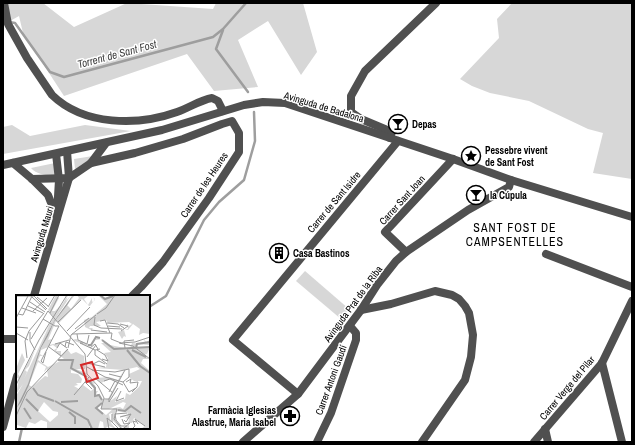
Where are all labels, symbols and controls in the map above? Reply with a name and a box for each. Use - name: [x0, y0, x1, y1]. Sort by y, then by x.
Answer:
- water label: Torrent de Sant Fost: [76, 37, 158, 71]
- street label: Avinguda de Badalona: [282, 88, 366, 125]
- bar icon: Depas: [387, 113, 409, 135]
- place label: Depas: [412, 118, 437, 131]
- place label: Pessebre vivent de Sant Fost: [485, 144, 548, 169]
- place icon: Pessebre vivent de Sant Fost: [460, 145, 482, 167]
- street label: Carrer de les Heures: [177, 150, 231, 220]
- street label: Carrer de Sant Isidre: [304, 168, 364, 236]
- street label: Carrer Sant Joan: [376, 172, 428, 228]
- bar icon: la Cúpula: [465, 184, 487, 206]
- place label: la Cúpula: [490, 189, 527, 202]
- street label: Avinguda Mauri: [27, 204, 57, 264]
- district label: SANT FOST DE CAMPSENTELLES: [466, 220, 564, 250]
- building icon: Casa Bastinos: [268, 242, 290, 264]
- place label: Casa Bastinos: [293, 247, 350, 260]
- street label: Avinguda Prat de la Riba: [320, 263, 385, 346]
- inset map: [16, 295, 150, 429]
- street label: Carrer Antoni Gaudí: [312, 343, 350, 417]
- street label: Carrer Verge del Pilar: [537, 353, 598, 423]
- place label: Farmàcia Iglesias Alastrue, Maria Isabel: [192, 404, 276, 429]
- pharmacy icon: Farmàcia Iglesias Alastrue, Maria Isabel: [279, 405, 301, 427]

